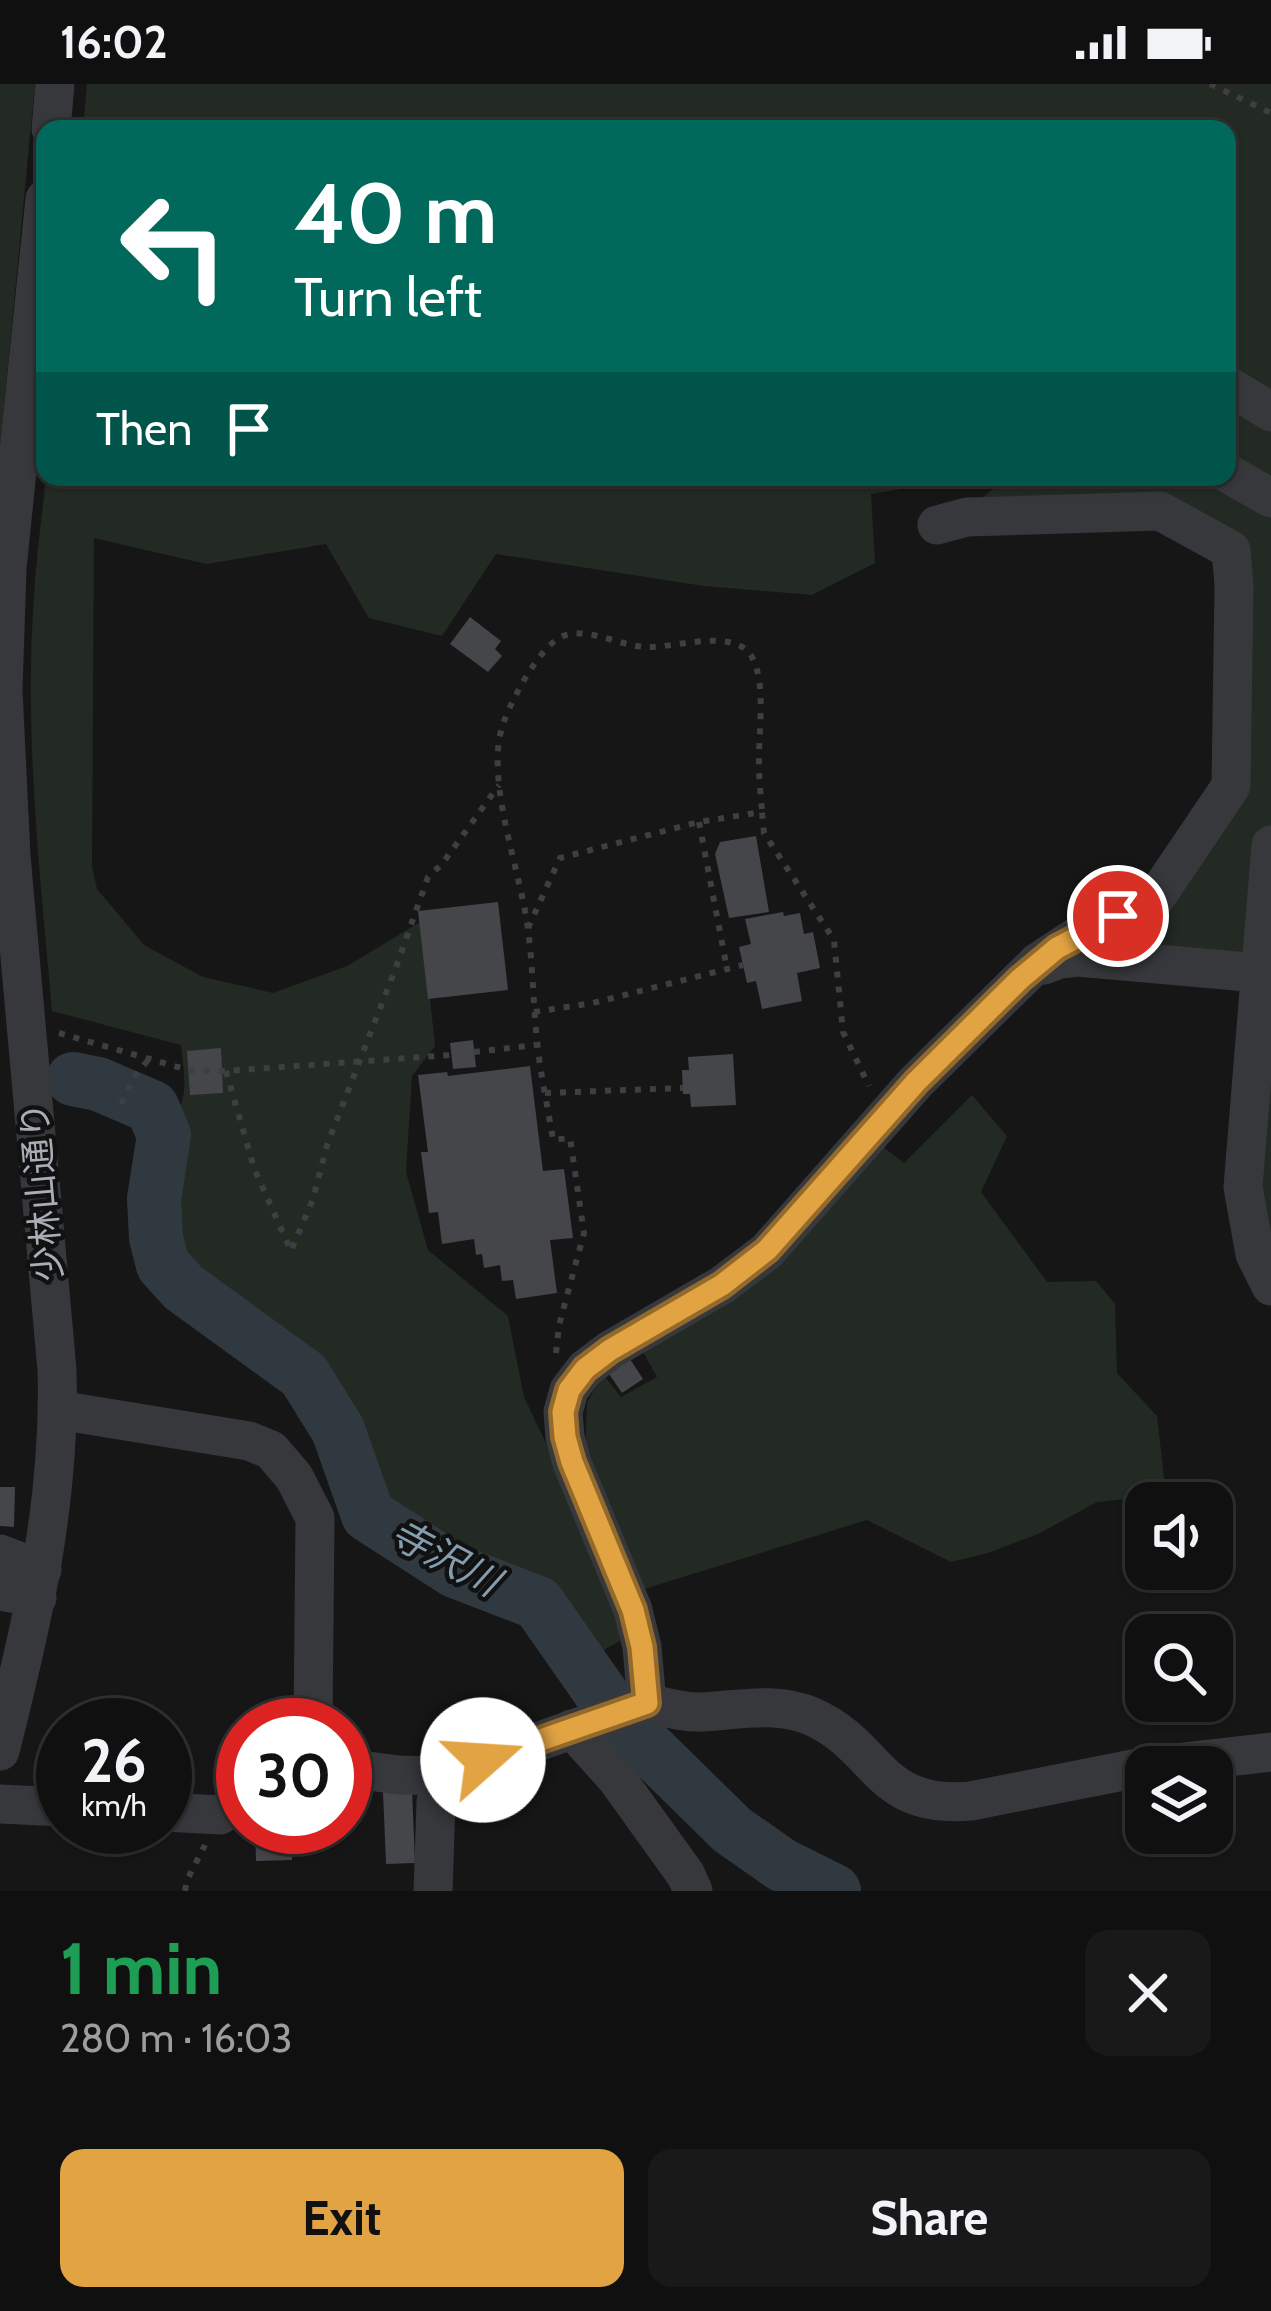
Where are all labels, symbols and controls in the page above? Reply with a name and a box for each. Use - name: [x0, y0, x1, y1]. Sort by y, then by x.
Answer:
- text: 16:02: [60, 15, 167, 69]
- text: 40 m: [294, 162, 497, 264]
- icon: left: [96, 168, 252, 324]
- text: Turn left: [294, 264, 482, 330]
- icon: arrive: [216, 396, 282, 462]
- text: Then: [96, 402, 192, 456]
- pin: [1067, 865, 1169, 967]
- icon: arrive: [1085, 883, 1151, 949]
- street label: 少林山通り: [11, 1100, 71, 1284]
- map controls: [1125, 1482, 1233, 1854]
- button: sound: [1125, 1482, 1233, 1590]
- water label: 寺沢川: [382, 1508, 511, 1608]
- button: search: [1125, 1614, 1233, 1722]
- position arrow: [420, 1697, 546, 1823]
- speed limit sign: 30: [216, 1698, 372, 1854]
- text: 26: [81, 1724, 147, 1797]
- button: layers: [1125, 1746, 1233, 1854]
- text: km/h: [81, 1787, 147, 1824]
- text: 1 min: [60, 1925, 222, 2012]
- button: close: [1085, 1930, 1211, 2056]
- text: 280 m · 16:03: [60, 2014, 292, 2062]
- button: Exit: [60, 2149, 624, 2287]
- button: Share: [648, 2149, 1211, 2287]

